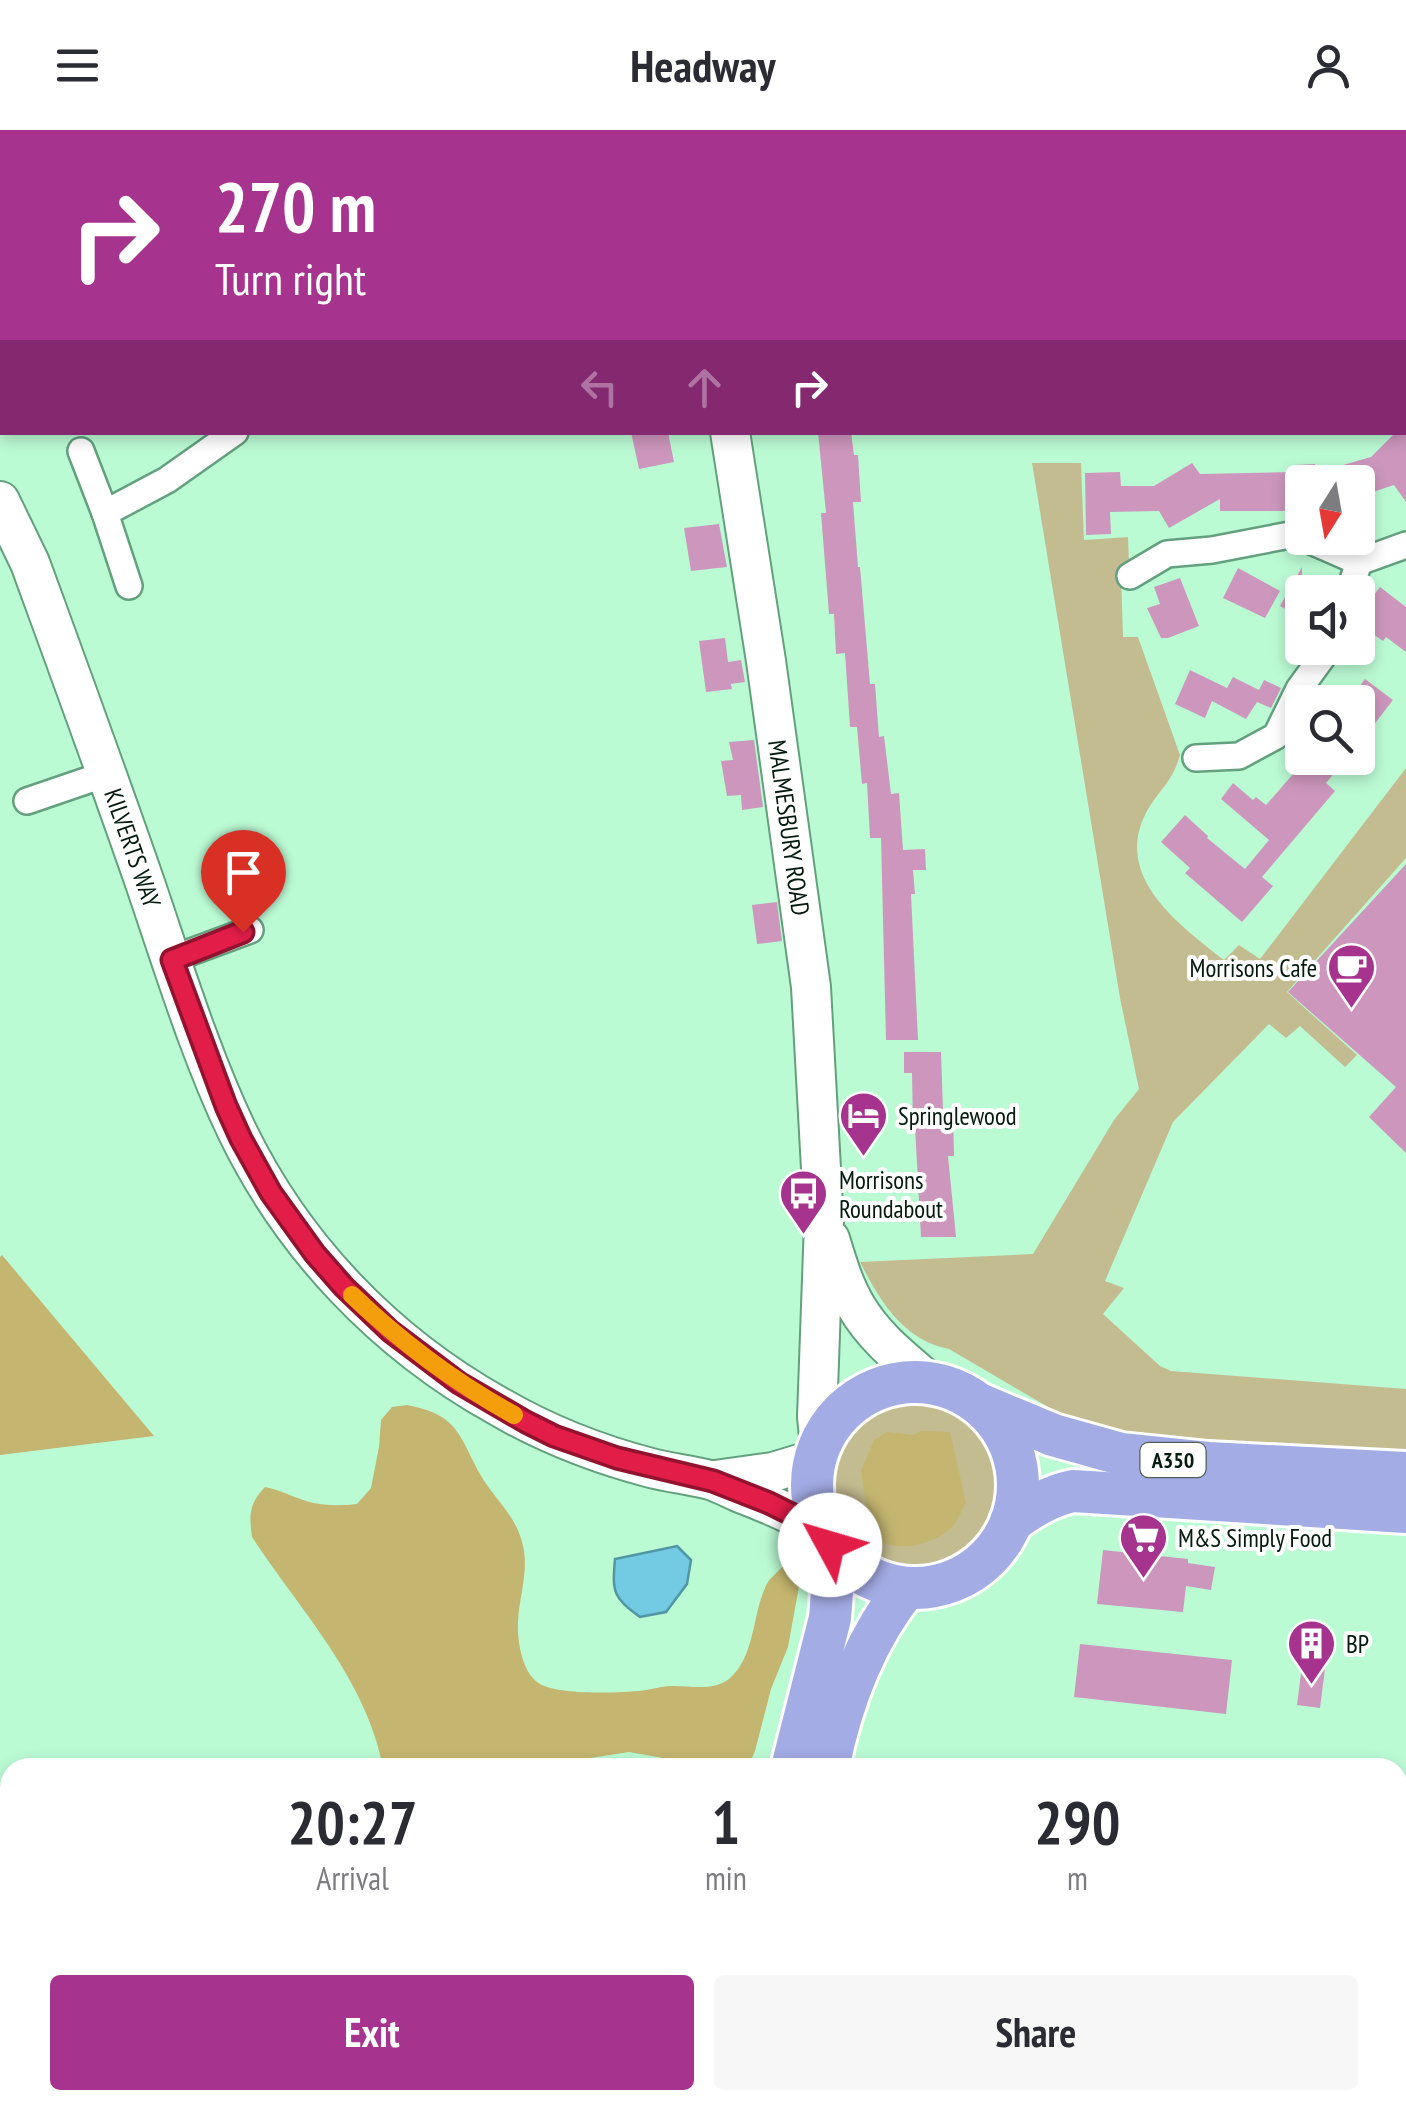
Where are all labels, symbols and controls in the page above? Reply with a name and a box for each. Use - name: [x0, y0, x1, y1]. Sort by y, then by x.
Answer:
- text: Headway: [630, 36, 776, 94]
- icon: menu: [50, 38, 105, 93]
- icon: person: [1301, 38, 1356, 93]
- text: 270 m: [215, 161, 376, 251]
- icon: right: [50, 170, 180, 300]
- text: Turn right: [215, 249, 366, 307]
- icon: left: [572, 360, 627, 415]
- icon: ahead: [677, 360, 732, 415]
- icon: right: [782, 360, 837, 415]
- north arrow: [1285, 465, 1375, 555]
- map controls: [1285, 465, 1375, 775]
- button: sound: [1285, 575, 1375, 665]
- button: search: [1285, 685, 1375, 775]
- street label: MALMESBURY ROAD: [761, 738, 817, 917]
- street label: KILVERTS WAY: [97, 784, 168, 912]
- pin: [201, 830, 286, 933]
- icon: arrive: [216, 845, 271, 900]
- cafe icon: Morrisons Cafe: [1326, 942, 1378, 1010]
- place label: Morrisons Cafe: [1189, 952, 1317, 984]
- hotel icon: Springlewood: [837, 1090, 889, 1158]
- place label: Springlewood: [898, 1100, 1017, 1132]
- place label: Morrisons Roundabout: [839, 1164, 943, 1225]
- bus stop icon: Morrisons Roundabout: [778, 1168, 830, 1236]
- road number: A350: [1140, 1443, 1206, 1477]
- position arrow: [778, 1493, 882, 1597]
- supermarket icon: M&S Simply Food: [1117, 1512, 1169, 1580]
- place label: M&S Simply Food: [1178, 1522, 1332, 1554]
- building icon: BP: [1285, 1618, 1337, 1686]
- place label: BP: [1346, 1628, 1369, 1660]
- text: 20:27: [288, 1783, 417, 1861]
- text: 1: [712, 1783, 740, 1861]
- text: 290: [1034, 1783, 1120, 1861]
- text: Arrival: [316, 1857, 389, 1899]
- text: min: [705, 1857, 747, 1899]
- text: m: [1067, 1857, 1088, 1899]
- button: Exit: [50, 1975, 694, 2090]
- button: Share: [714, 1975, 1358, 2090]

